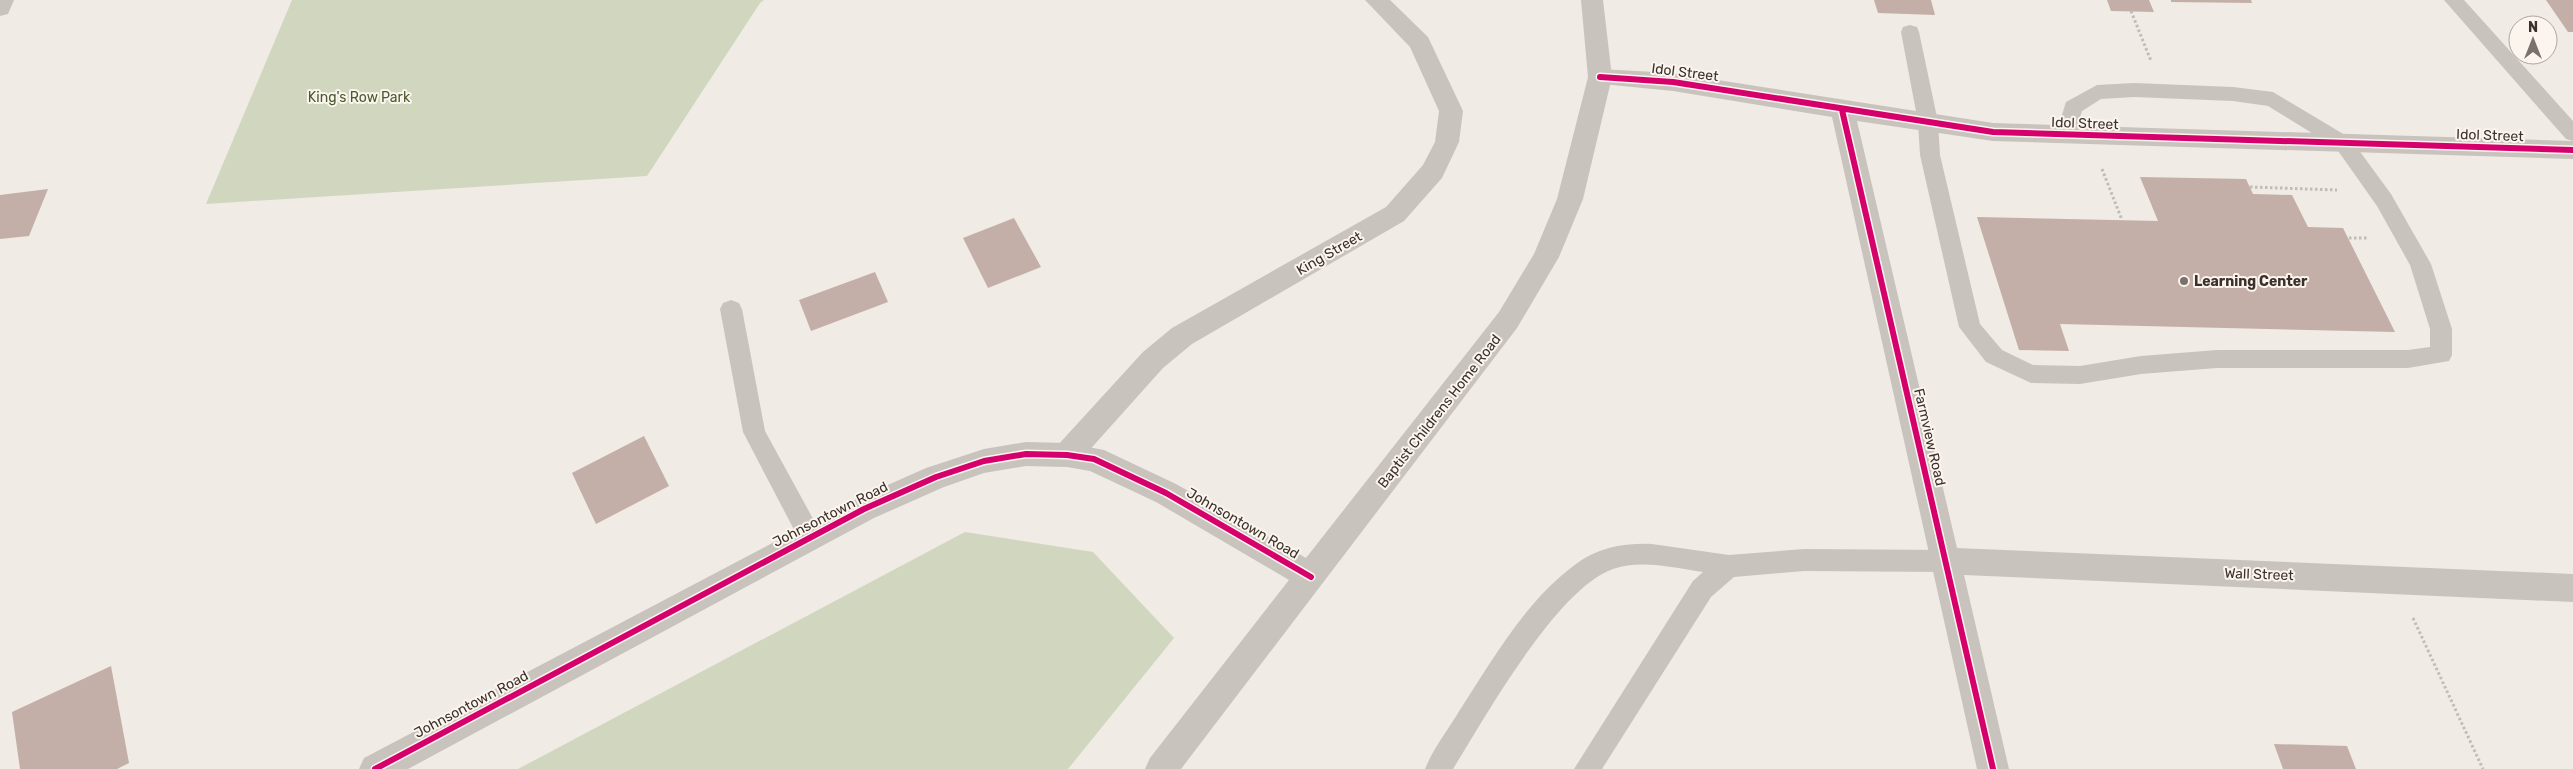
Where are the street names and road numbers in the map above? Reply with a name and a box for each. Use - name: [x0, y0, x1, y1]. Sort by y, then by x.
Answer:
- street label: Idol Street: [1650, 60, 1720, 85]
- street label: Idol Street: [2051, 114, 2120, 133]
- street label: Idol Street: [2456, 126, 2525, 145]
- street label: King Street: [1294, 228, 1365, 279]
- street label: Baptist Childrens Home Road: [1374, 331, 1505, 491]
- street label: Farmview Road: [1910, 387, 1949, 487]
- street label: Johnsontown Road: [770, 478, 891, 551]
- street label: Johnsontown Road: [1183, 484, 1302, 563]
- street label: Wall Street: [2224, 565, 2294, 584]
- street label: Johnsontown Road: [411, 667, 531, 742]

